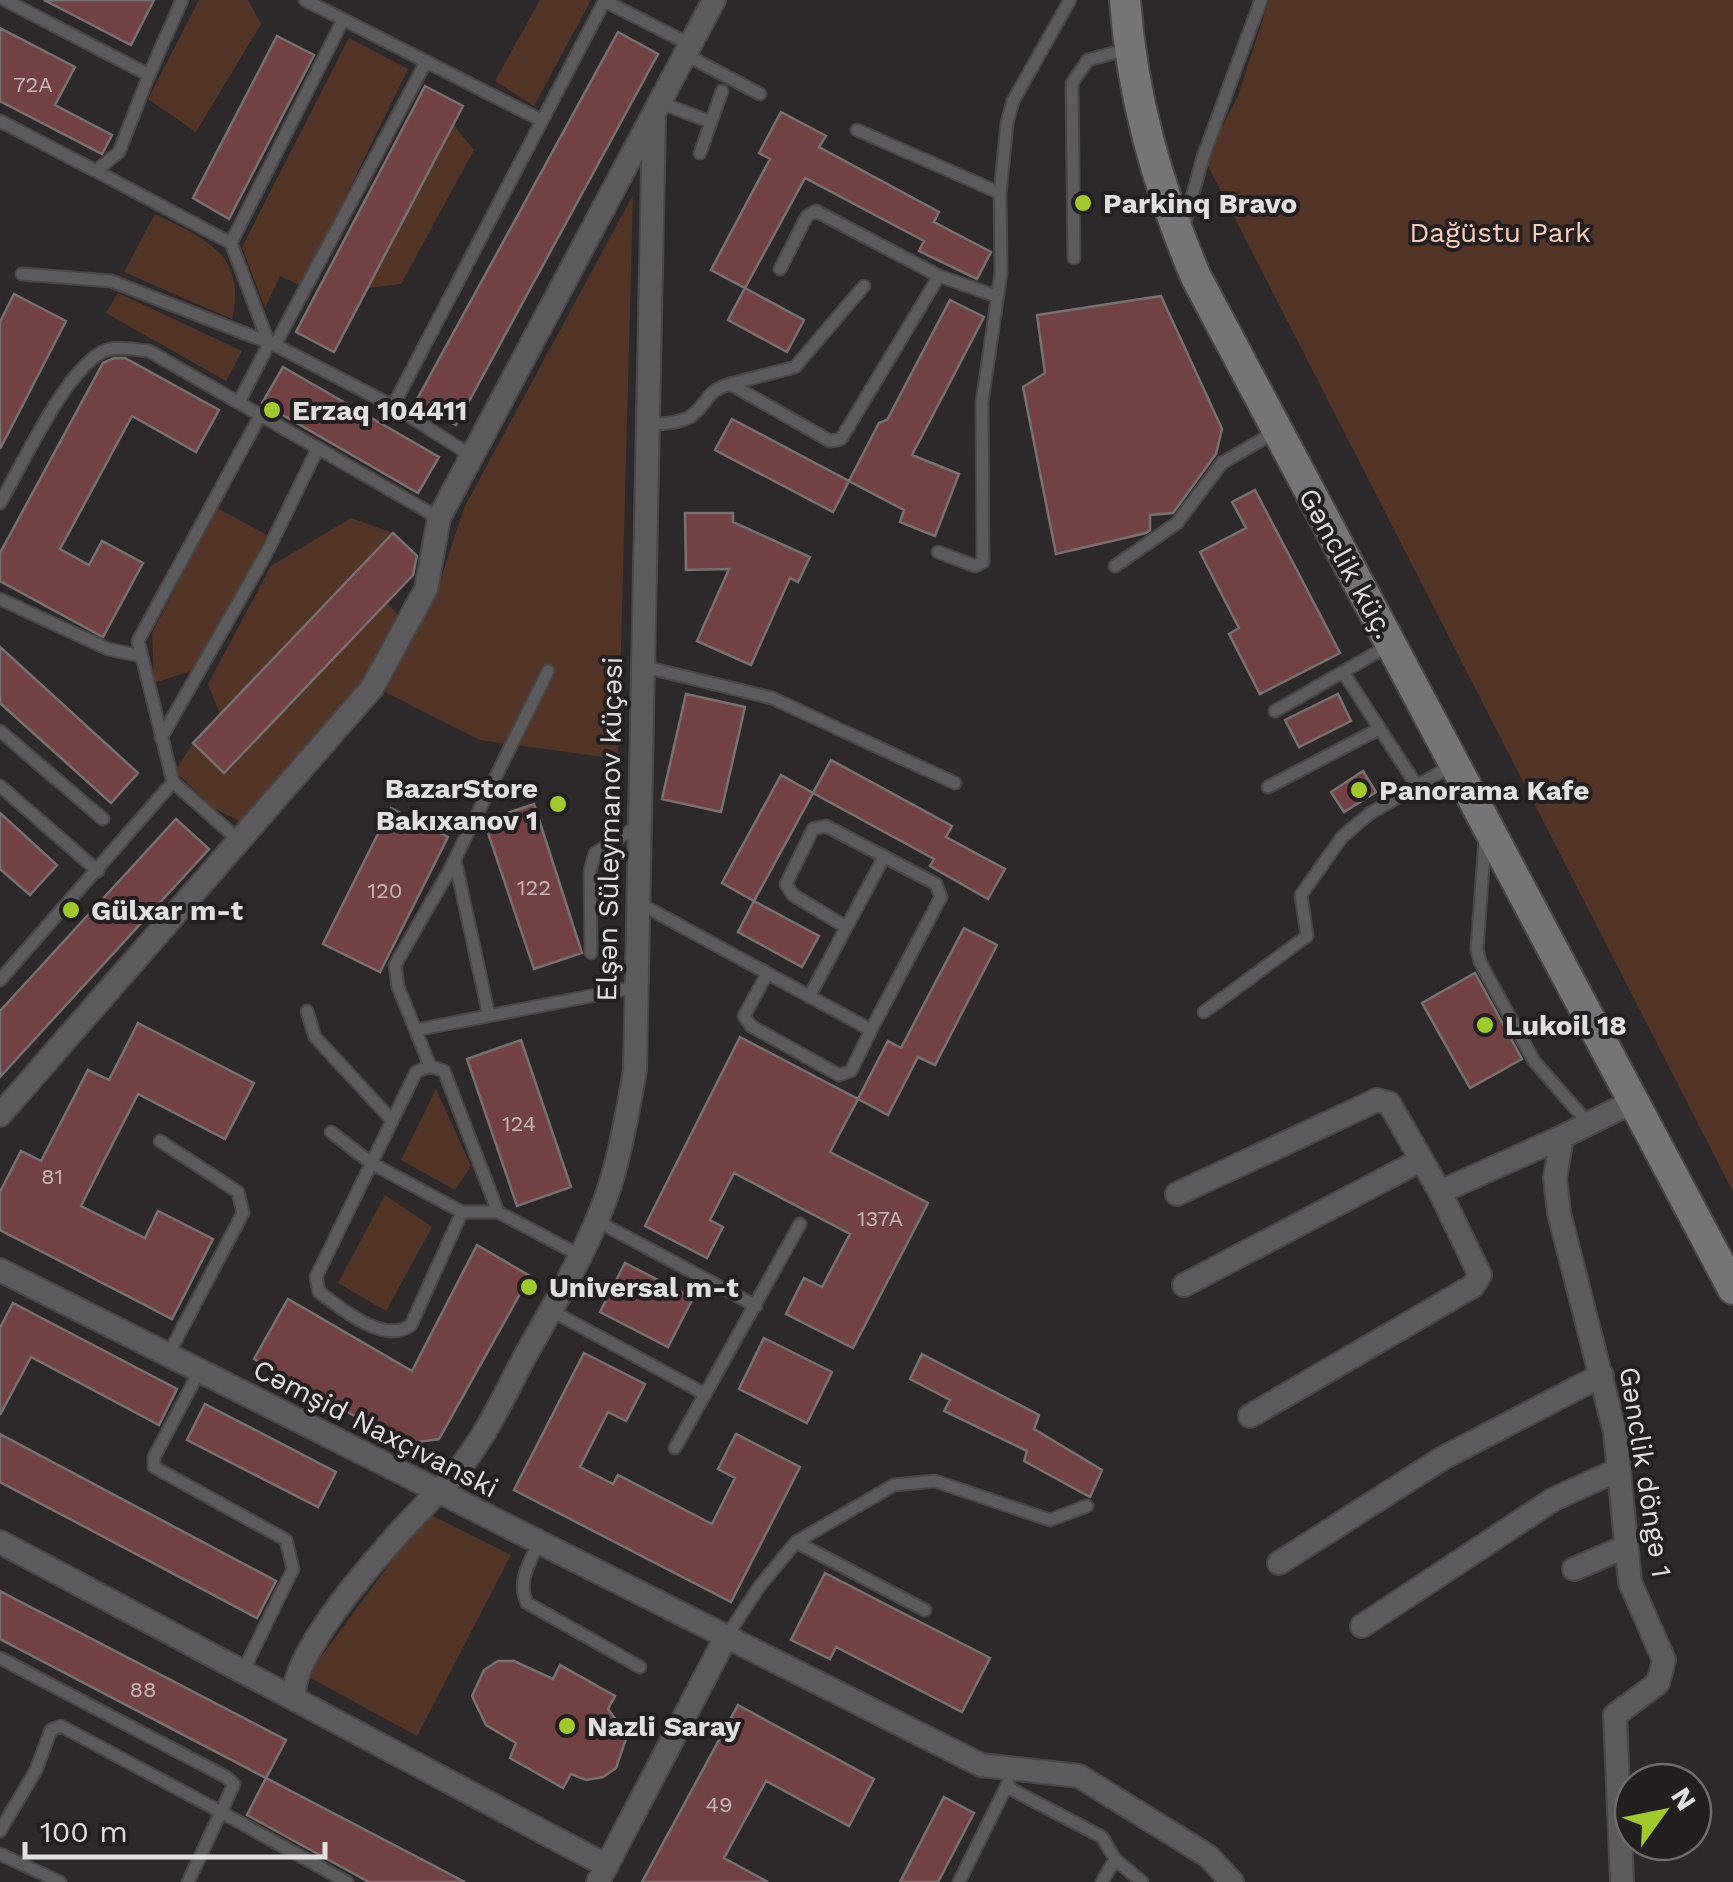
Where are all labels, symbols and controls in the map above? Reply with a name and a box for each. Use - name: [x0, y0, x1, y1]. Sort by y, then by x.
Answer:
- house number: 72A: [13, 72, 53, 97]
- place label: Parkinq Bravo: [1103, 187, 1297, 220]
- marker: Parkinq Bravo: [1072, 192, 1094, 214]
- park label: Dağüstu Park: [1409, 216, 1591, 249]
- place label: Erzaq 104411: [292, 394, 467, 427]
- marker: Erzaq 104411: [261, 399, 283, 421]
- street label: Gənclik küç.: [1292, 482, 1401, 644]
- street label: Elşən Süleymanov küçəsi: [590, 656, 629, 1002]
- place label: BazarStore Bakıxanov 1: [376, 772, 538, 837]
- place label: Panorama Kafe: [1379, 774, 1590, 807]
- marker: Panorama Kafe: [1348, 779, 1370, 801]
- marker: BazarStore Bakıxanov 1: [547, 793, 569, 815]
- house number: 122: [517, 875, 551, 900]
- house number: 120: [367, 878, 403, 903]
- place label: Gülxar m-t: [91, 894, 243, 927]
- marker: Gülxar m-t: [60, 899, 82, 921]
- place label: Lukoil 18: [1505, 1009, 1627, 1042]
- marker: Lukoil 18: [1474, 1014, 1496, 1036]
- house number: 124: [502, 1111, 536, 1136]
- house number: 81: [41, 1164, 63, 1189]
- house number: 137A: [857, 1206, 903, 1231]
- place label: Universal m-t: [549, 1271, 739, 1304]
- marker: Universal m-t: [518, 1276, 540, 1298]
- street label: Cəmşid Naxçıvanski: [248, 1352, 504, 1505]
- street label: Gənclik döngə 1: [1613, 1364, 1678, 1580]
- house number: 88: [129, 1677, 157, 1702]
- place label: Nazli Saray: [587, 1710, 741, 1743]
- marker: Nazli Saray: [556, 1715, 578, 1737]
- north arrow: [1613, 1762, 1713, 1862]
- text: N: [1664, 1781, 1703, 1816]
- house number: 49: [705, 1792, 733, 1817]
- scale bar: [25, 1797, 325, 1859]
- text: 100 m: [40, 1814, 128, 1849]

